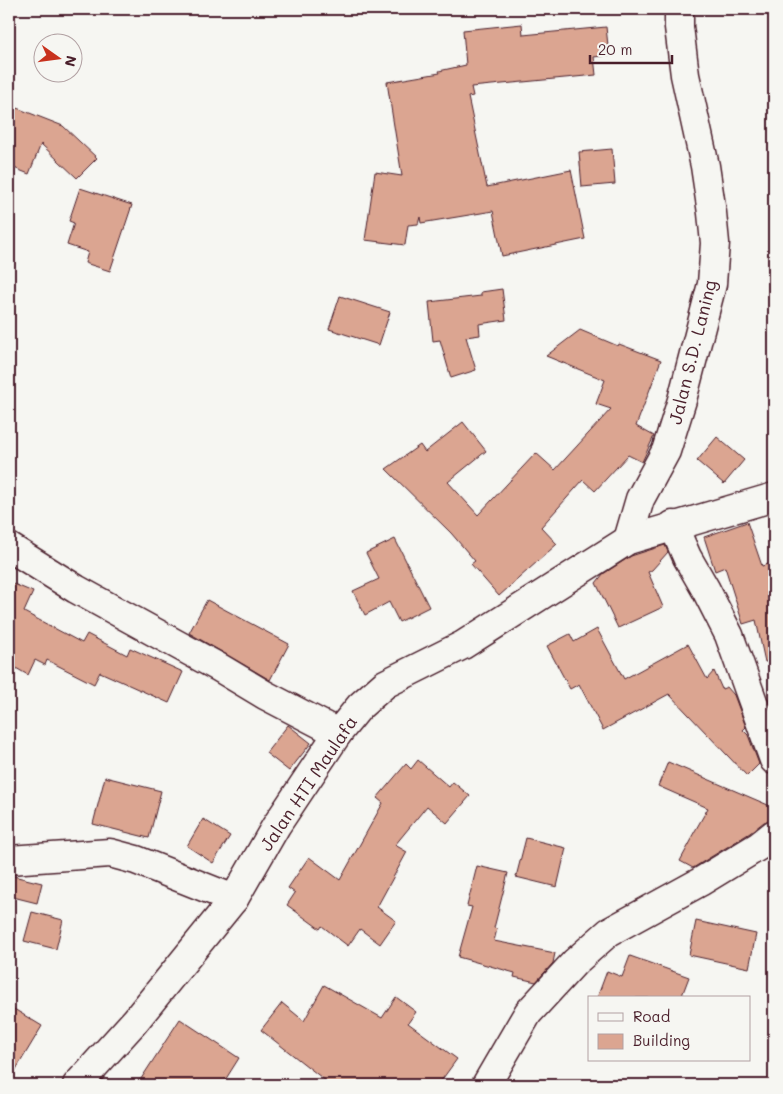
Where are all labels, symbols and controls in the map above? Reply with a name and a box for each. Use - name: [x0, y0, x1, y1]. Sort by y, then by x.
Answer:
- north arrow: [32, 32, 82, 82]
- scale bar: [590, 32, 673, 64]
- text: 20 m: [598, 39, 632, 59]
- text: N: [61, 54, 82, 69]
- street label: Jalan S.D. Laning: [662, 277, 722, 427]
- street label: Jalan HTI Maulafa: [254, 711, 362, 855]
- legend: [588, 996, 750, 1062]
- text: Road: [633, 1006, 670, 1026]
- text: Building: [633, 1030, 690, 1050]

